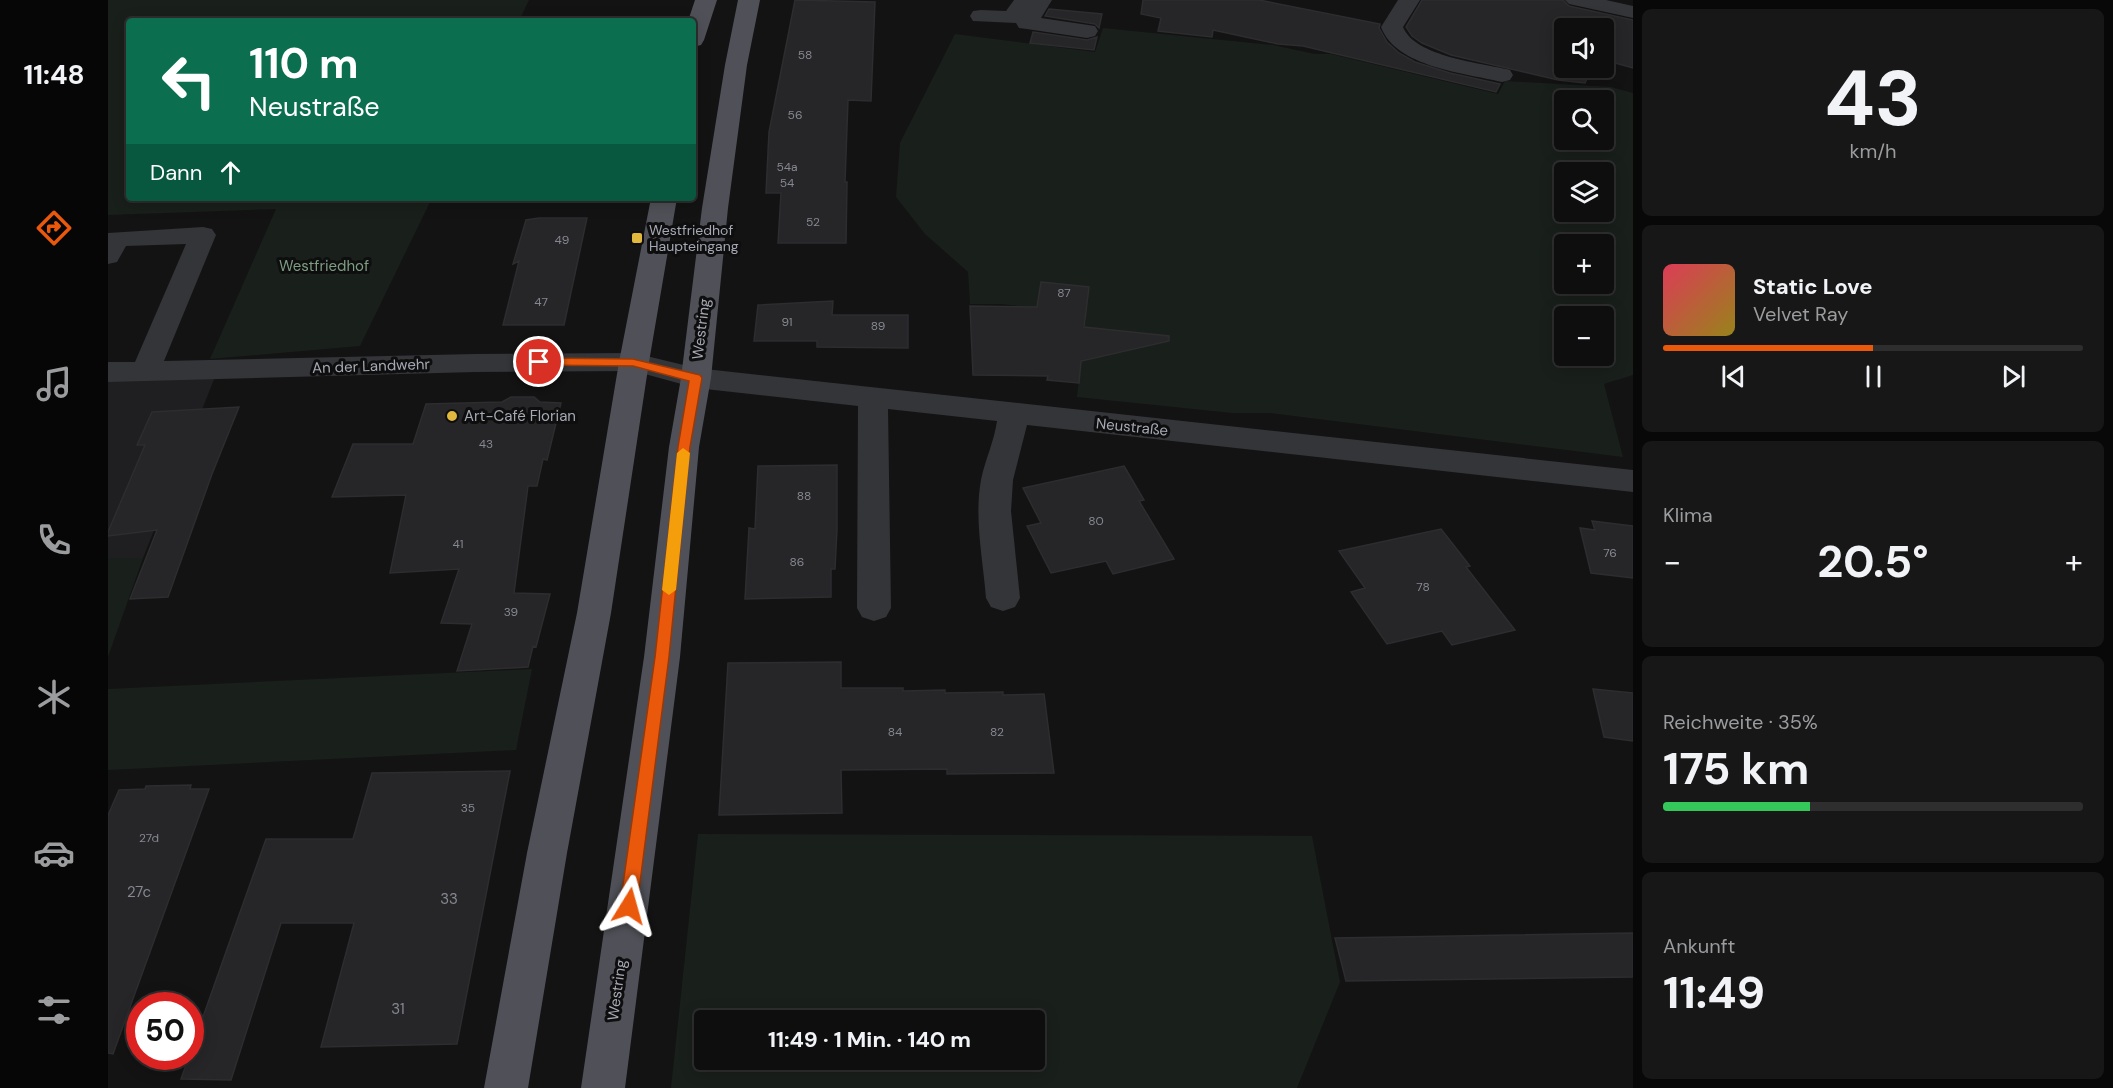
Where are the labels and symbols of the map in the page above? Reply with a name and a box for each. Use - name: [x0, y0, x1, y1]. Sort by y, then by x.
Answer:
- house number: 58: [798, 47, 812, 63]
- house number: 56: [788, 107, 802, 123]
- house number: 54a: [776, 159, 798, 175]
- house number: 54: [780, 175, 794, 191]
- house number: 52: [806, 214, 820, 230]
- place label: Westfriedhof Haupteingang: [649, 221, 739, 255]
- marker: Westfriedhof Haupteingang: [630, 231, 644, 245]
- house number: 49: [555, 232, 569, 248]
- park label: Westfriedhof: [279, 256, 369, 276]
- house number: 87: [1057, 285, 1071, 301]
- house number: 47: [534, 294, 548, 310]
- street label: Westring: [687, 297, 715, 361]
- house number: 91: [781, 314, 793, 330]
- house number: 89: [871, 318, 885, 334]
- pin: [513, 336, 564, 387]
- street label: An der Landwehr: [312, 354, 431, 378]
- place label: Art-Café Florian: [464, 406, 576, 426]
- marker: Art-Café Florian: [445, 409, 459, 423]
- street label: Neustraße: [1095, 413, 1169, 441]
- house number: 43: [479, 436, 493, 452]
- house number: 88: [797, 488, 811, 504]
- house number: 80: [1088, 513, 1104, 529]
- house number: 41: [452, 536, 464, 552]
- house number: 76: [1603, 545, 1617, 561]
- house number: 86: [790, 554, 804, 570]
- house number: 78: [1416, 579, 1430, 595]
- house number: 39: [504, 604, 518, 620]
- house number: 84: [888, 724, 902, 740]
- house number: 82: [990, 724, 1004, 740]
- house number: 35: [461, 800, 475, 816]
- house number: 27d: [139, 830, 159, 846]
- position arrow: [597, 874, 661, 938]
- house number: 27c: [127, 882, 151, 902]
- house number: 33: [440, 889, 458, 909]
- street label: Westring: [603, 958, 631, 1022]
- speed limit sign: 50: [126, 992, 204, 1070]
- house number: 31: [391, 999, 405, 1019]

